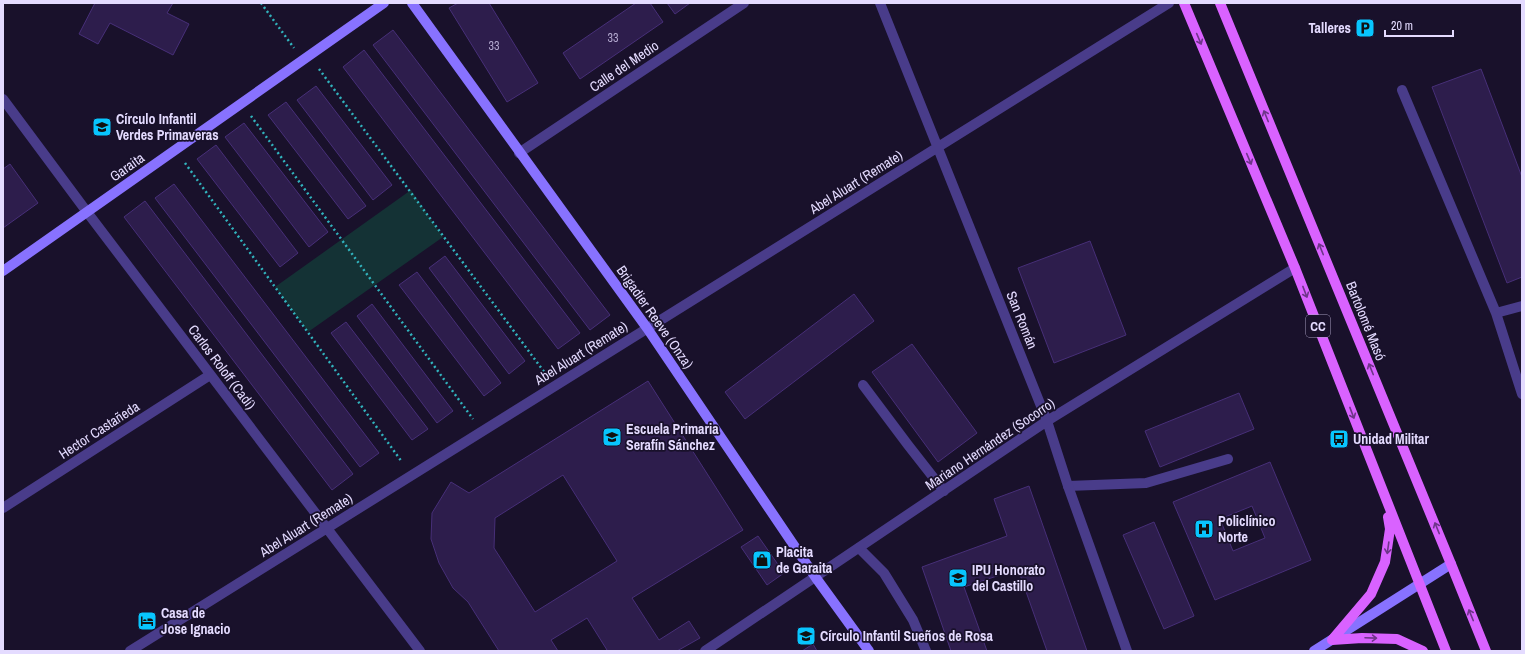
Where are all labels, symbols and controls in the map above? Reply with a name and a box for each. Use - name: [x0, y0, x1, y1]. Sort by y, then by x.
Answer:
- scale bar: [1385, 12, 1453, 38]
- parking icon: Talleres: [1354, 17, 1376, 39]
- text: 20 m: [1391, 18, 1413, 34]
- place label: Talleres: [1308, 19, 1351, 37]
- house number: 33: [608, 30, 618, 46]
- one-way arrow: [1196, 32, 1203, 44]
- street label: Calle del Medio: [586, 36, 662, 96]
- house number: 33: [489, 38, 499, 54]
- place label: Círculo Infantil Verdes Primaveras: [116, 110, 219, 144]
- one-way arrow: [1262, 110, 1270, 122]
- school or university icon: Círculo Infantil Verdes Primaveras: [91, 116, 113, 138]
- street label: Abel Aluart (Remate): [805, 146, 906, 218]
- street label: Garaita: [106, 148, 148, 185]
- one-way arrow: [1246, 152, 1254, 164]
- one-way arrow: [1317, 244, 1325, 256]
- street label: Brigadier Reeve (Onza): [613, 262, 697, 372]
- street label: Bartolomé Masó: [1342, 279, 1390, 363]
- one-way arrow: [1301, 285, 1309, 297]
- street label: San Román: [1002, 289, 1042, 351]
- road number: CC: [1306, 315, 1330, 337]
- street label: Abel Aluart (Remate): [530, 317, 631, 389]
- street label: Carlos Roloff (Cadí): [184, 321, 260, 413]
- one-way arrow: [1367, 364, 1374, 376]
- street label: Mariano Hernández (Socorro): [922, 394, 1058, 494]
- street label: Hector Castañeda: [55, 397, 143, 463]
- one-way arrow: [1348, 406, 1356, 418]
- place label: Escuela Primaria Serafín Sánchez: [626, 420, 719, 454]
- school or university icon: Escuela Primaria Serafín Sánchez: [601, 426, 623, 448]
- bus stop icon: Unidad Militar: [1328, 428, 1350, 450]
- place label: Unidad Militar: [1353, 430, 1429, 448]
- street label: Abel Aluart (Remate): [255, 489, 356, 561]
- place label: Policlínico Norte: [1218, 512, 1275, 546]
- hospital icon: Policlínico Norte: [1193, 518, 1215, 540]
- one-way arrow: [1432, 523, 1440, 535]
- one-way arrow: [1384, 541, 1392, 554]
- place label: Placita de Garaita: [776, 543, 833, 577]
- shop icon: Placita de Garaita: [751, 549, 773, 571]
- place label: IPU Honorato del Castillo: [972, 561, 1045, 595]
- school or university icon: IPU Honorato del Castillo: [947, 567, 969, 589]
- place label: Casa de Jose Ignacio: [161, 604, 231, 638]
- one-way arrow: [1467, 609, 1475, 621]
- hotel icon: Casa de Jose Ignacio: [136, 610, 158, 632]
- school or university icon: Círculo Infantil Sueños de Rosa: [795, 625, 817, 647]
- place label: Círculo Infantil Sueños de Rosa: [820, 627, 994, 645]
- one-way arrow: [1364, 634, 1377, 642]

